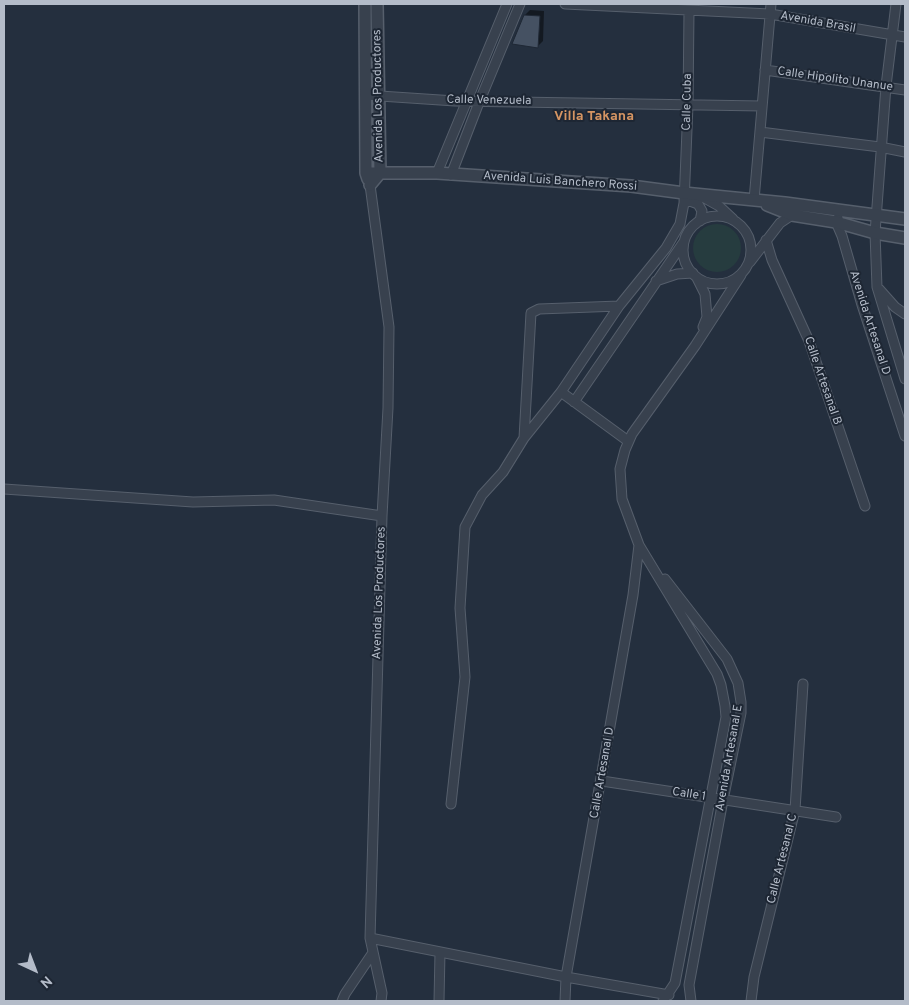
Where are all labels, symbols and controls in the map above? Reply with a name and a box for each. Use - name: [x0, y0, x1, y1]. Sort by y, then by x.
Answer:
- street label: Avenida Brasil: [779, 9, 857, 37]
- street label: Avenida Los Productores: [371, 29, 387, 163]
- street label: Calle Hipolito Unanue: [776, 65, 894, 95]
- street label: Calle Cuba: [680, 73, 696, 131]
- street label: Calle Venezuela: [446, 93, 532, 109]
- district label: Villa Takana: [554, 109, 634, 125]
- street label: Avenida Luis Banchero Rossi: [483, 169, 637, 195]
- street label: Avenida Artesanal D: [845, 269, 893, 377]
- street label: Calle Artesanal B: [800, 335, 844, 427]
- street label: Avenida Los Productores: [370, 526, 390, 660]
- street label: Avenida Artesanal E: [714, 704, 746, 812]
- street label: Calle Artesanal D: [588, 726, 618, 820]
- street label: Calle 1: [671, 785, 707, 805]
- street label: Calle Artesanal C: [765, 813, 801, 905]
- north arrow: [10, 945, 60, 995]
- text: N: [36, 972, 55, 991]

